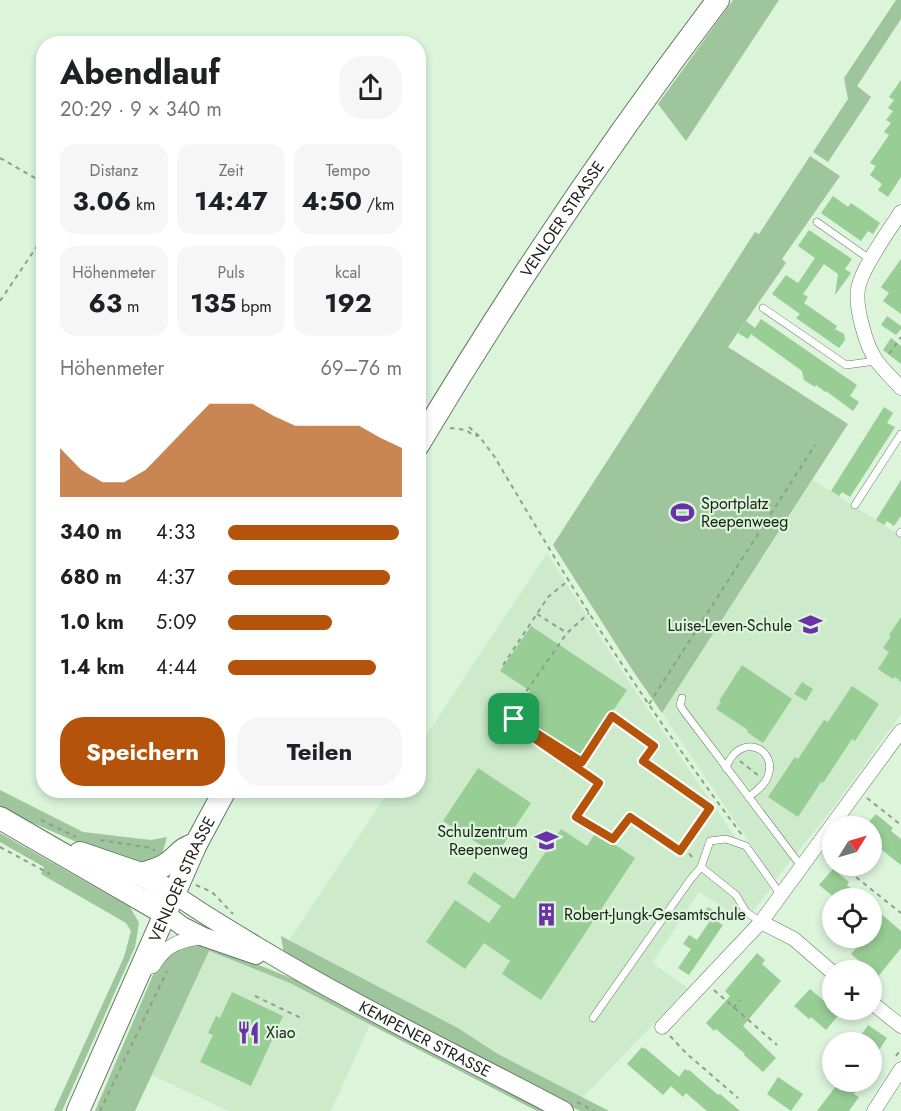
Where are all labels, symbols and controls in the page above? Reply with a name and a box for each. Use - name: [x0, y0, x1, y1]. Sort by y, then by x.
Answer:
- text: Abendlauf: [60, 49, 220, 96]
- button: share: [339, 56, 402, 119]
- text: 20:29 · 9 × 340 m: [60, 95, 222, 124]
- street label: VENLOER STRASSE: [514, 156, 609, 282]
- text: Distanz: [90, 159, 138, 182]
- text: Zeit: [219, 159, 243, 182]
- text: Tempo: [326, 159, 370, 182]
- text: 3.06: [72, 182, 131, 220]
- text: 14:47: [194, 182, 268, 220]
- text: 4:50: [301, 182, 362, 220]
- text: km: [131, 193, 156, 216]
- text: /km: [362, 193, 395, 216]
- text: Höhenmeter: [72, 261, 156, 284]
- text: Puls: [218, 261, 244, 284]
- text: kcal: [335, 261, 361, 284]
- text: 63: [89, 284, 122, 322]
- text: 135: [190, 284, 236, 322]
- text: 192: [324, 284, 372, 322]
- text: m: [122, 295, 139, 318]
- text: bpm: [236, 295, 272, 318]
- text: Höhenmeter: [60, 354, 164, 383]
- text: 69–76 m: [321, 354, 402, 383]
- place label: Sportplatz Reepenweeg: [701, 492, 788, 533]
- sports icon: Sportplatz Reepenweeg: [670, 499, 696, 525]
- text: 340 m: [60, 518, 122, 547]
- text: 4:33: [156, 518, 196, 547]
- text: 680 m: [60, 563, 122, 592]
- text: 4:37: [156, 563, 195, 592]
- text: 1.0 km: [60, 608, 124, 637]
- text: 5:09: [156, 608, 197, 637]
- school or university icon: Luise-Leven-Schule: [797, 612, 823, 638]
- place label: Luise-Leven-Schule: [667, 614, 792, 637]
- text: 1.4 km: [60, 653, 125, 682]
- text: 4:44: [156, 653, 197, 682]
- pin: [488, 693, 539, 744]
- icon: arrive: [497, 702, 530, 735]
- button: Speichern: [60, 717, 225, 786]
- button: Teilen: [237, 717, 402, 786]
- street label: VENLOER STRASSE: [143, 812, 220, 945]
- north arrow: [822, 816, 882, 876]
- map controls: [822, 816, 882, 1092]
- place label: Schulzentrum Reepenweg: [437, 820, 528, 861]
- school or university icon: Schulzentrum Reepenweg: [533, 827, 559, 853]
- button: locate: [822, 888, 882, 948]
- building icon: Robert-Jungk-Gesamtschule: [533, 901, 559, 927]
- place label: Robert-Jungk-Gesamtschule: [564, 903, 746, 926]
- button: +: [822, 960, 882, 1020]
- street label: KEMPENER STRASSE: [355, 995, 495, 1082]
- restaurant icon: Xiao: [235, 1019, 261, 1045]
- place label: Xiao: [266, 1021, 296, 1044]
- button: −: [822, 1032, 882, 1092]

